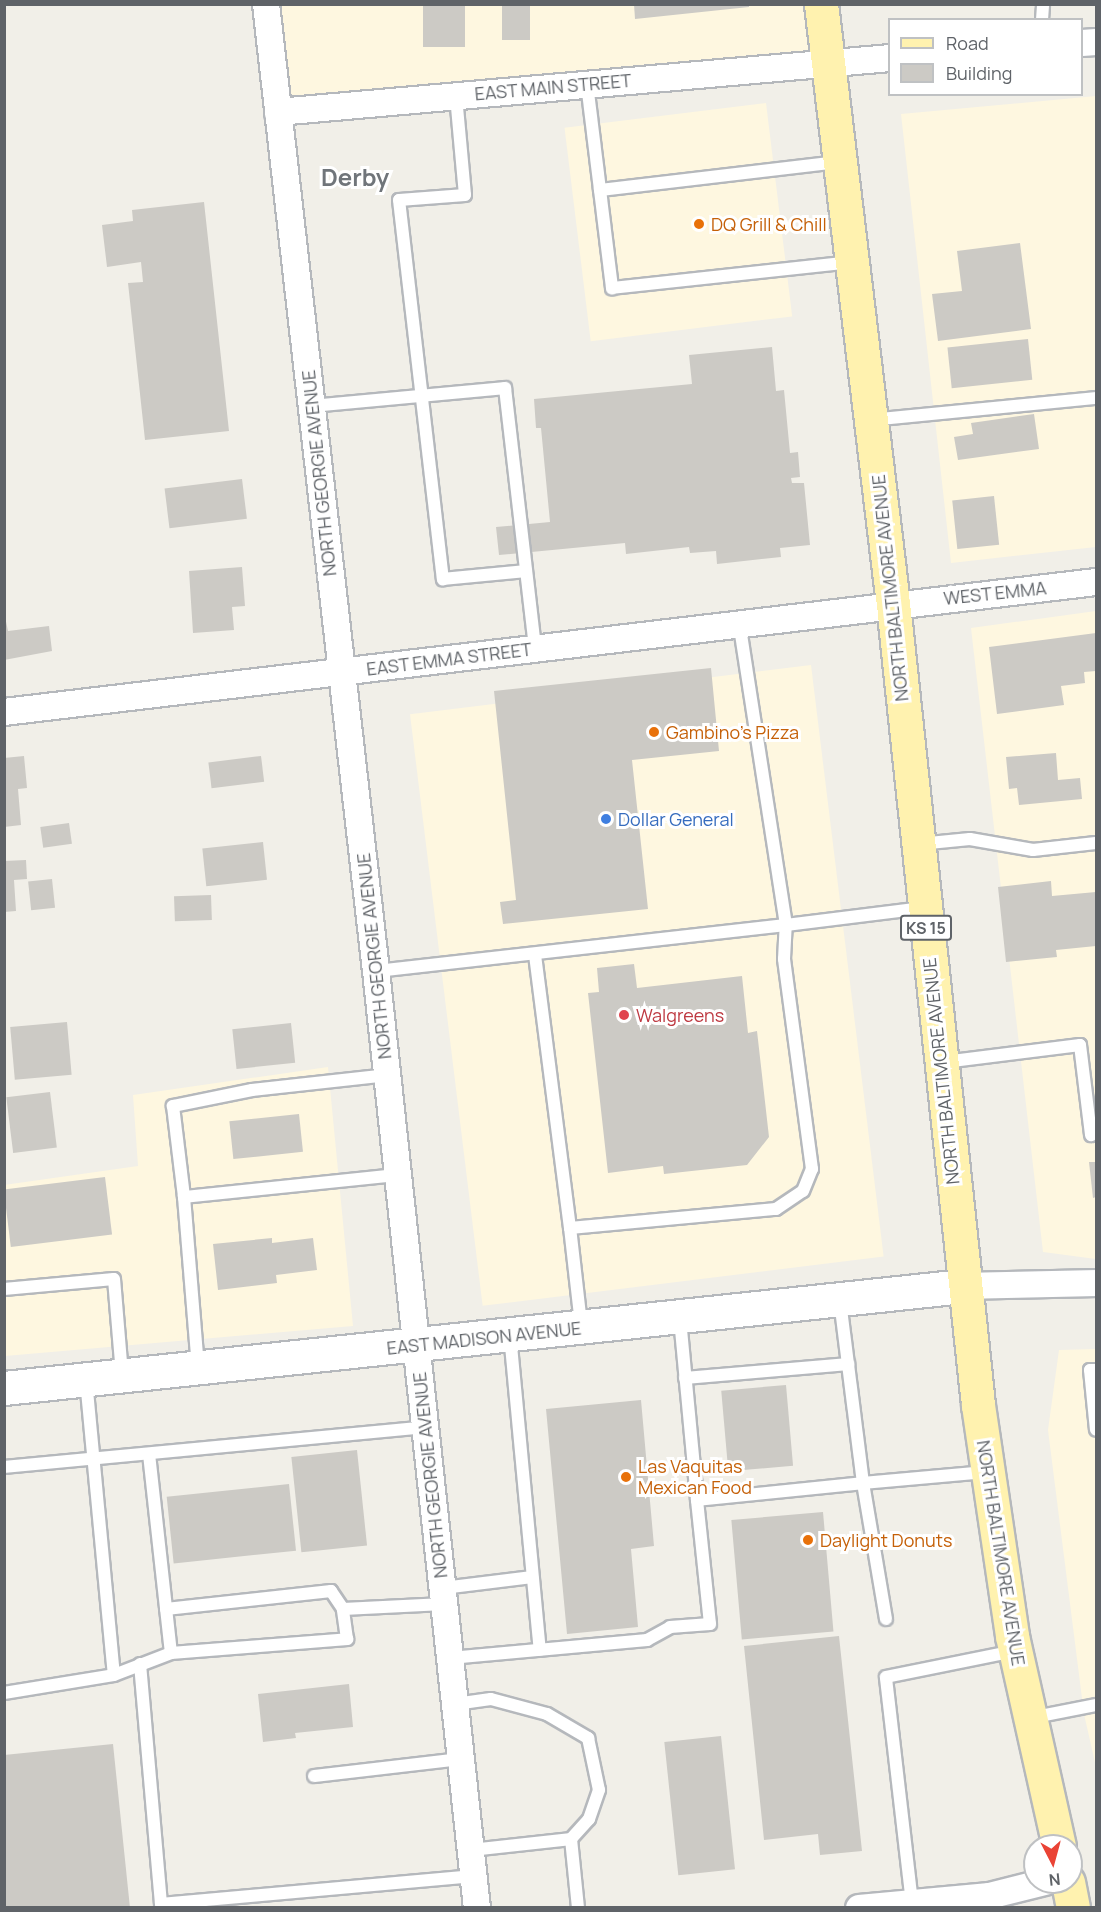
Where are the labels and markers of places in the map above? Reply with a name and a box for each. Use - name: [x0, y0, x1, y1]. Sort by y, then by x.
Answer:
- place label: DQ Grill & Chill: [711, 213, 827, 235]
- marker: DQ Grill & Chill: [692, 217, 706, 231]
- place label: Gambino's Pizza: [666, 721, 799, 743]
- marker: Gambino's Pizza: [647, 725, 661, 739]
- place label: Dollar General: [618, 808, 734, 830]
- marker: Dollar General: [599, 812, 613, 826]
- place label: Walgreens: [636, 1004, 724, 1026]
- marker: Walgreens: [617, 1008, 631, 1022]
- place label: Las Vaquitas Mexican Food: [638, 1456, 752, 1498]
- marker: Las Vaquitas Mexican Food: [619, 1470, 633, 1484]
- place label: Daylight Donuts: [820, 1529, 952, 1551]
- marker: Daylight Donuts: [801, 1533, 815, 1547]

